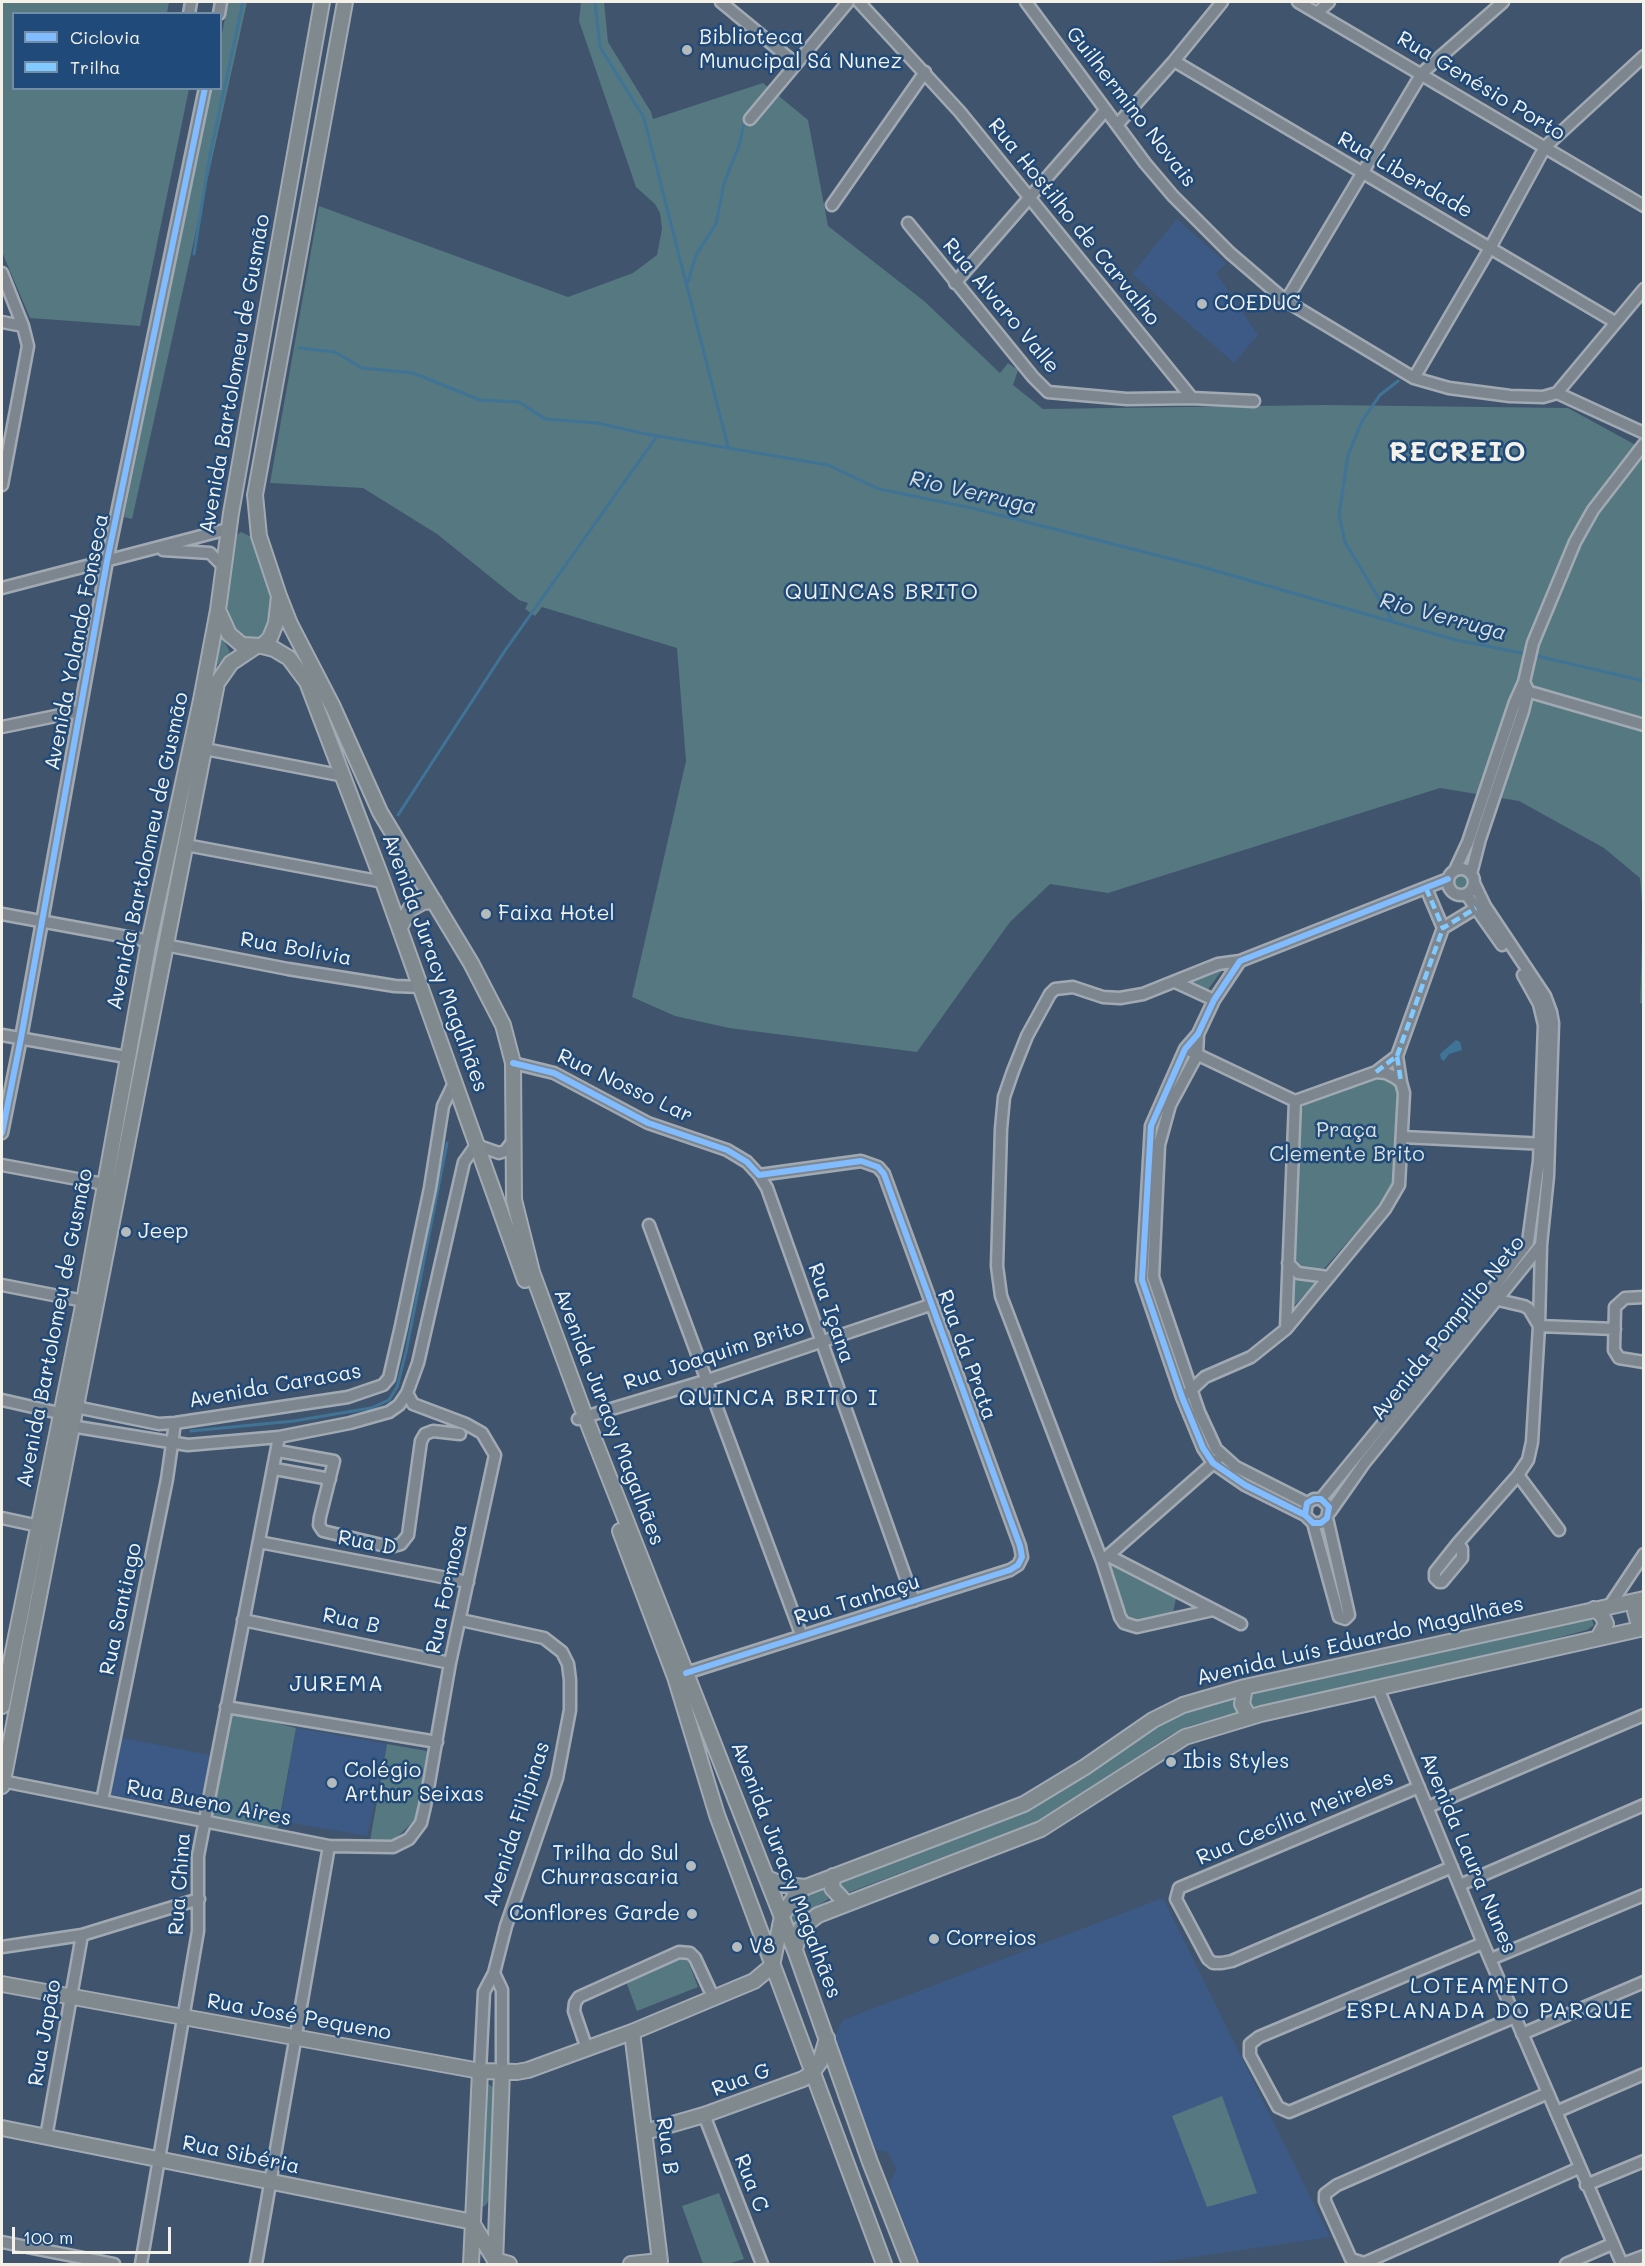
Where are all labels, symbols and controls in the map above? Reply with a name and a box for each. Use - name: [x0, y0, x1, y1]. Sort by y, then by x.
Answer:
- legend: [12, 12, 222, 90]
- street label: Guilhermino Novais: [1060, 22, 1202, 192]
- text: Ciclovia: [70, 25, 140, 49]
- place label: Biblioteca Munucipal Sá Nunez: [699, 25, 902, 75]
- street label: Rua Genésio Porto: [1392, 26, 1570, 146]
- marker: Biblioteca Munucipal Sá Nunez: [680, 43, 694, 57]
- text: Trilha: [70, 55, 120, 79]
- street label: Rua Hostilho de Carvalho: [982, 113, 1166, 331]
- street label: Rua Liberdade: [1333, 126, 1477, 224]
- street label: Avenida Bartolomeu de Gusmão: [194, 212, 276, 536]
- street label: Rua Alvaro Valle: [937, 233, 1065, 379]
- place label: COEDUC: [1214, 291, 1301, 317]
- marker: COEDUC: [1195, 297, 1209, 311]
- district label: RECREIO: [1389, 437, 1527, 469]
- water label: Rio Verruga: [907, 466, 1039, 520]
- street label: Avenida Yolando Fonseca: [40, 512, 114, 772]
- district label: QUINCAS BRITO: [785, 579, 979, 605]
- water label: Rio Verruga: [1377, 587, 1509, 647]
- street label: Avenida Bartolomeu de Gusmão: [102, 690, 194, 1012]
- street label: Avenida Juracy Magalhães: [376, 830, 494, 1096]
- place label: Faixa Hotel: [498, 901, 615, 927]
- marker: Faixa Hotel: [479, 907, 493, 921]
- street label: Rua Bolívia: [238, 927, 354, 971]
- street label: Rua Nosso Lar: [553, 1044, 697, 1128]
- park label: Praça Clemente Brito: [1269, 1118, 1425, 1168]
- street label: Avenida Bartolomeu de Gusmão: [12, 1166, 98, 1490]
- place label: Jeep: [138, 1219, 188, 1245]
- marker: Jeep: [119, 1225, 133, 1239]
- street label: Avenida Pompilio Neto: [1366, 1231, 1530, 1425]
- street label: Rua Içana: [802, 1260, 860, 1366]
- street label: Avenida Juracy Magalhães: [548, 1285, 670, 1549]
- street label: Rua da Prata: [932, 1286, 1002, 1424]
- street label: Rua Joaquim Brito: [621, 1314, 807, 1396]
- street label: Avenida Caracas: [187, 1358, 363, 1414]
- district label: QUINCA BRITO I: [679, 1385, 879, 1411]
- street label: Rua Formosa: [421, 1522, 473, 1656]
- street label: Rua D: [336, 1525, 398, 1561]
- street label: Rua Santiago: [95, 1541, 147, 1677]
- street label: Rua Tanhaçu: [791, 1569, 923, 1631]
- street label: Avenida Luís Eduardo Magalhães: [1194, 1591, 1526, 1691]
- street label: Rua B: [320, 1603, 382, 1639]
- district label: JUREMA: [289, 1671, 385, 1697]
- street label: Avenida Filipinas: [478, 1738, 556, 1910]
- street label: Avenida Juracy Magalhães: [725, 1738, 847, 2002]
- place label: Ibis Styles: [1183, 1749, 1289, 1775]
- street label: Avenida Laura Nunes: [1414, 1749, 1522, 1957]
- marker: Ibis Styles: [1164, 1755, 1178, 1769]
- place label: Colégio Arthur Seixas: [344, 1758, 484, 1808]
- street label: Rua Cecília Meireles: [1193, 1765, 1397, 1871]
- street label: Rua Bueno Aires: [124, 1775, 294, 1831]
- marker: Colégio Arthur Seixas: [325, 1776, 339, 1790]
- street label: Rua China: [164, 1832, 196, 1936]
- place label: Trilha do Sul Churrascaria: [541, 1841, 679, 1891]
- marker: Trilha do Sul Churrascaria: [684, 1859, 698, 1873]
- place label: Conflores Garde: [509, 1901, 680, 1927]
- marker: Conflores Garde: [685, 1907, 699, 1921]
- place label: Correios: [946, 1926, 1037, 1952]
- marker: Correios: [927, 1932, 941, 1946]
- place label: V8: [749, 1934, 775, 1960]
- marker: V8: [730, 1940, 744, 1954]
- district label: LOTEAMENTO ESPLANADA DO PARQUE: [1346, 1973, 1634, 2024]
- street label: Rua Japão: [23, 1978, 67, 2088]
- street label: Rua José Pequeno: [205, 1988, 393, 2046]
- street label: Rua G: [708, 2058, 774, 2102]
- street label: Rua B: [651, 2116, 683, 2176]
- street label: Rua Sibéria: [180, 2130, 302, 2180]
- street label: Rua C: [729, 2151, 773, 2215]
- scale bar: [15, 2215, 174, 2253]
- text: 100 m: [23, 2225, 73, 2249]

